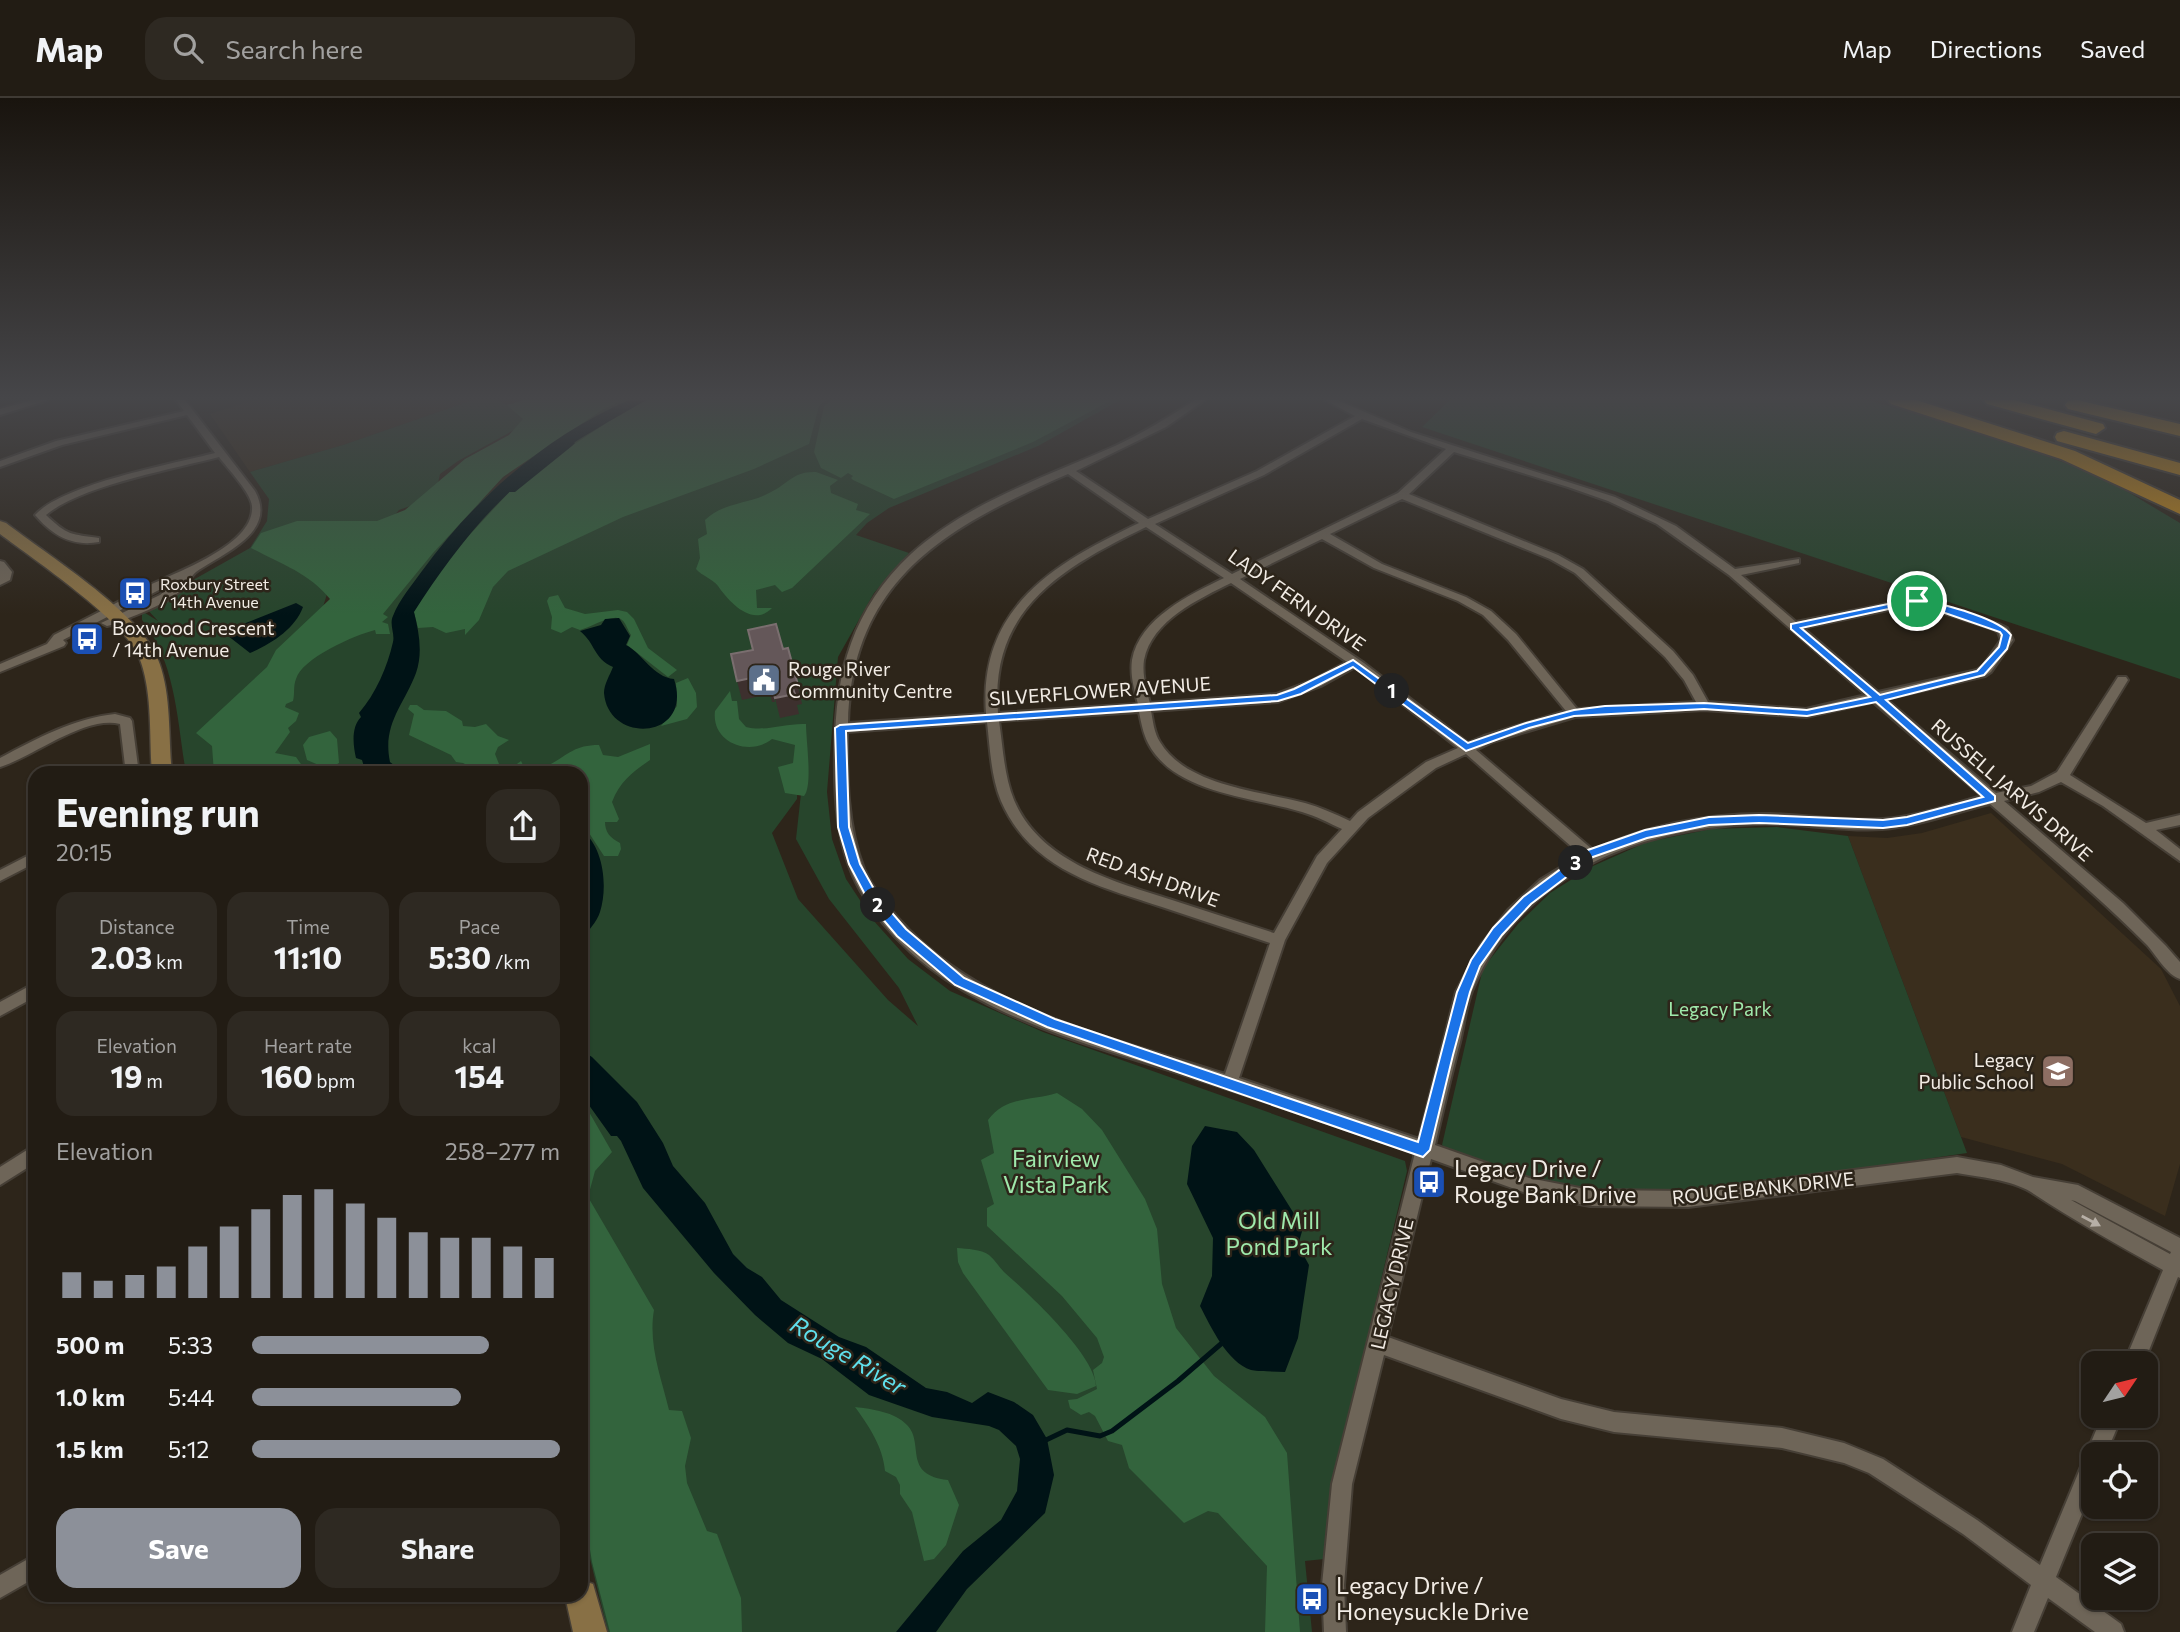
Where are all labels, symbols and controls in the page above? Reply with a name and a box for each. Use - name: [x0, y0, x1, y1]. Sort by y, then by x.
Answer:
- search box: [145, 17, 635, 80]
- text: Map: [35, 28, 103, 69]
- icon: search: [169, 29, 207, 67]
- text: Search here: [225, 33, 363, 64]
- text: Map: [1842, 34, 1892, 63]
- text: Directions: [1930, 34, 2042, 63]
- text: Saved: [2080, 34, 2145, 63]
- street label: LADY FERN DRIVE: [1224, 544, 1370, 656]
- pin: [1887, 571, 1947, 631]
- bus stop icon: Roxbury Street / 14th Avenue: [116, 574, 154, 612]
- place label: Roxbury Street / 14th Avenue: [160, 574, 270, 611]
- icon: arrive: [1898, 582, 1936, 620]
- place label: Boxwood Crescent / 14th Avenue: [112, 616, 275, 661]
- bus stop icon: Boxwood Crescent / 14th Avenue: [68, 620, 106, 658]
- place label: Rouge River Community Centre: [788, 657, 952, 702]
- public building icon: Rouge River Community Centre: [745, 661, 783, 699]
- street label: SILVERFLOWER AVENUE: [988, 671, 1211, 710]
- pin: 1: [1374, 674, 1410, 708]
- text: 1: [1387, 679, 1396, 702]
- street label: RUSSELL JARVIS DRIVE: [1927, 713, 2097, 866]
- text: Evening run: [56, 788, 260, 835]
- button: share: [486, 789, 560, 863]
- text: 20:15: [56, 838, 112, 866]
- street label: RED ASH DRIVE: [1083, 842, 1223, 911]
- pin: 3: [1558, 846, 1594, 880]
- text: 3: [1570, 851, 1581, 874]
- pin: 2: [860, 888, 896, 922]
- text: 2: [872, 893, 883, 916]
- text: Distance: [99, 915, 174, 938]
- text: Time: [286, 915, 330, 938]
- text: Pace: [459, 915, 500, 938]
- text: 2.03: [90, 938, 152, 975]
- text: 11:10: [274, 938, 342, 975]
- text: 5:30: [428, 938, 491, 975]
- text: km: [152, 950, 183, 973]
- text: /km: [491, 950, 530, 973]
- park label: Legacy Park: [1668, 997, 1772, 1020]
- text: Elevation: [97, 1034, 177, 1057]
- text: Heart rate: [264, 1034, 352, 1057]
- text: kcal: [462, 1034, 496, 1057]
- place label: Legacy Public School: [1919, 1048, 2034, 1093]
- school or university icon: Legacy Public School: [2039, 1052, 2077, 1090]
- text: 19: [111, 1057, 143, 1094]
- text: 160: [261, 1057, 313, 1094]
- text: 154: [455, 1057, 504, 1094]
- text: m: [143, 1069, 163, 1092]
- text: bpm: [313, 1069, 355, 1092]
- text: Elevation: [56, 1137, 153, 1165]
- text: 258–277 m: [445, 1137, 560, 1165]
- park label: Fairview Vista Park: [1003, 1144, 1110, 1198]
- place label: Legacy Drive / Rouge Bank Drive: [1454, 1154, 1637, 1208]
- bus stop icon: Legacy Drive / Rouge Bank Drive: [1410, 1163, 1448, 1201]
- street label: ROUGE BANK DRIVE: [1671, 1166, 1855, 1209]
- park label: Old Mill Pond Park: [1226, 1206, 1333, 1260]
- one-way arrow: [2081, 1215, 2101, 1227]
- street label: LEGACY DRIVE: [1365, 1216, 1418, 1352]
- water label: Rouge River: [786, 1309, 913, 1401]
- text: 500 m: [56, 1331, 124, 1359]
- text: 5:33: [168, 1331, 213, 1359]
- north arrow: [2081, 1351, 2158, 1428]
- map controls: [2081, 1351, 2158, 1610]
- text: 1.0 km: [56, 1383, 125, 1411]
- text: 5:44: [168, 1383, 214, 1411]
- text: 1.5 km: [56, 1435, 124, 1463]
- text: 5:12: [168, 1435, 209, 1463]
- button: locate: [2081, 1442, 2158, 1519]
- button: Save: [56, 1508, 301, 1588]
- button: Share: [315, 1508, 560, 1588]
- button: layers: [2081, 1533, 2158, 1610]
- place label: Legacy Drive / Honeysuckle Drive: [1336, 1571, 1529, 1625]
- bus stop icon: Legacy Drive / Honeysuckle Drive: [1293, 1580, 1331, 1618]

